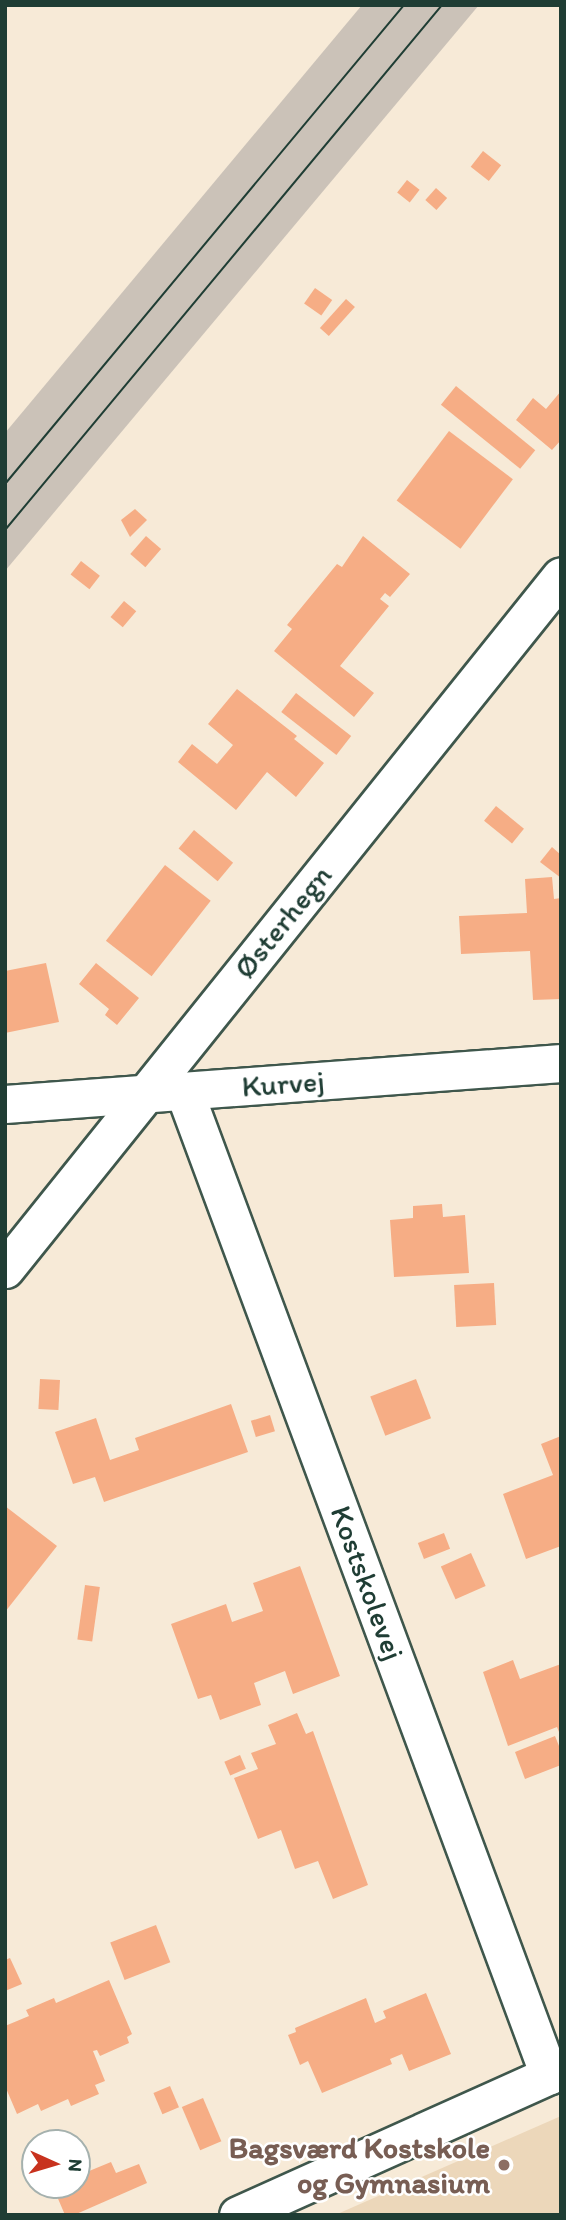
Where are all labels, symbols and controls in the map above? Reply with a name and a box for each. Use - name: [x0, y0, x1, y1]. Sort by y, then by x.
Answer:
- street label: Østerhegn: [226, 858, 340, 986]
- street label: Kurvej: [240, 1063, 326, 1105]
- street label: Kostskolevej: [322, 1501, 412, 1665]
- north arrow: [21, 2129, 91, 2199]
- place label: Bagsværd Kostskole og Gymnasium: [229, 2130, 490, 2200]
- marker: Bagsværd Kostskole og Gymnasium: [496, 2157, 512, 2173]
- text: N: [64, 2158, 87, 2173]

